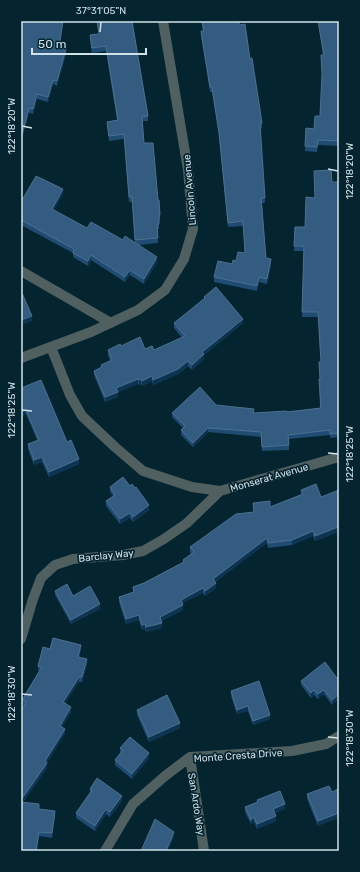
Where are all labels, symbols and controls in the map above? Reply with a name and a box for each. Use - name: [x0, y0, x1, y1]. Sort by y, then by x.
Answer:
- text: 37°31'05"N: [76, 5, 126, 17]
- scale bar: [32, 30, 146, 56]
- text: 50 m: [38, 37, 66, 51]
- text: 122°18'20"W: [6, 98, 18, 154]
- text: 122°18'20"W: [344, 143, 356, 199]
- street label: Lincoln Avenue: [181, 154, 199, 226]
- text: 122°18'25"W: [6, 382, 18, 438]
- text: 122°18'25"W: [344, 426, 356, 482]
- street label: Monserat Avenue: [229, 461, 310, 495]
- street label: Barclay Way: [78, 547, 135, 565]
- text: 122°18'30"W: [6, 666, 18, 722]
- text: 122°18'30"W: [344, 710, 356, 766]
- street label: Monte Cresta Drive: [193, 747, 283, 765]
- street label: San Ardo Way: [185, 772, 207, 837]

